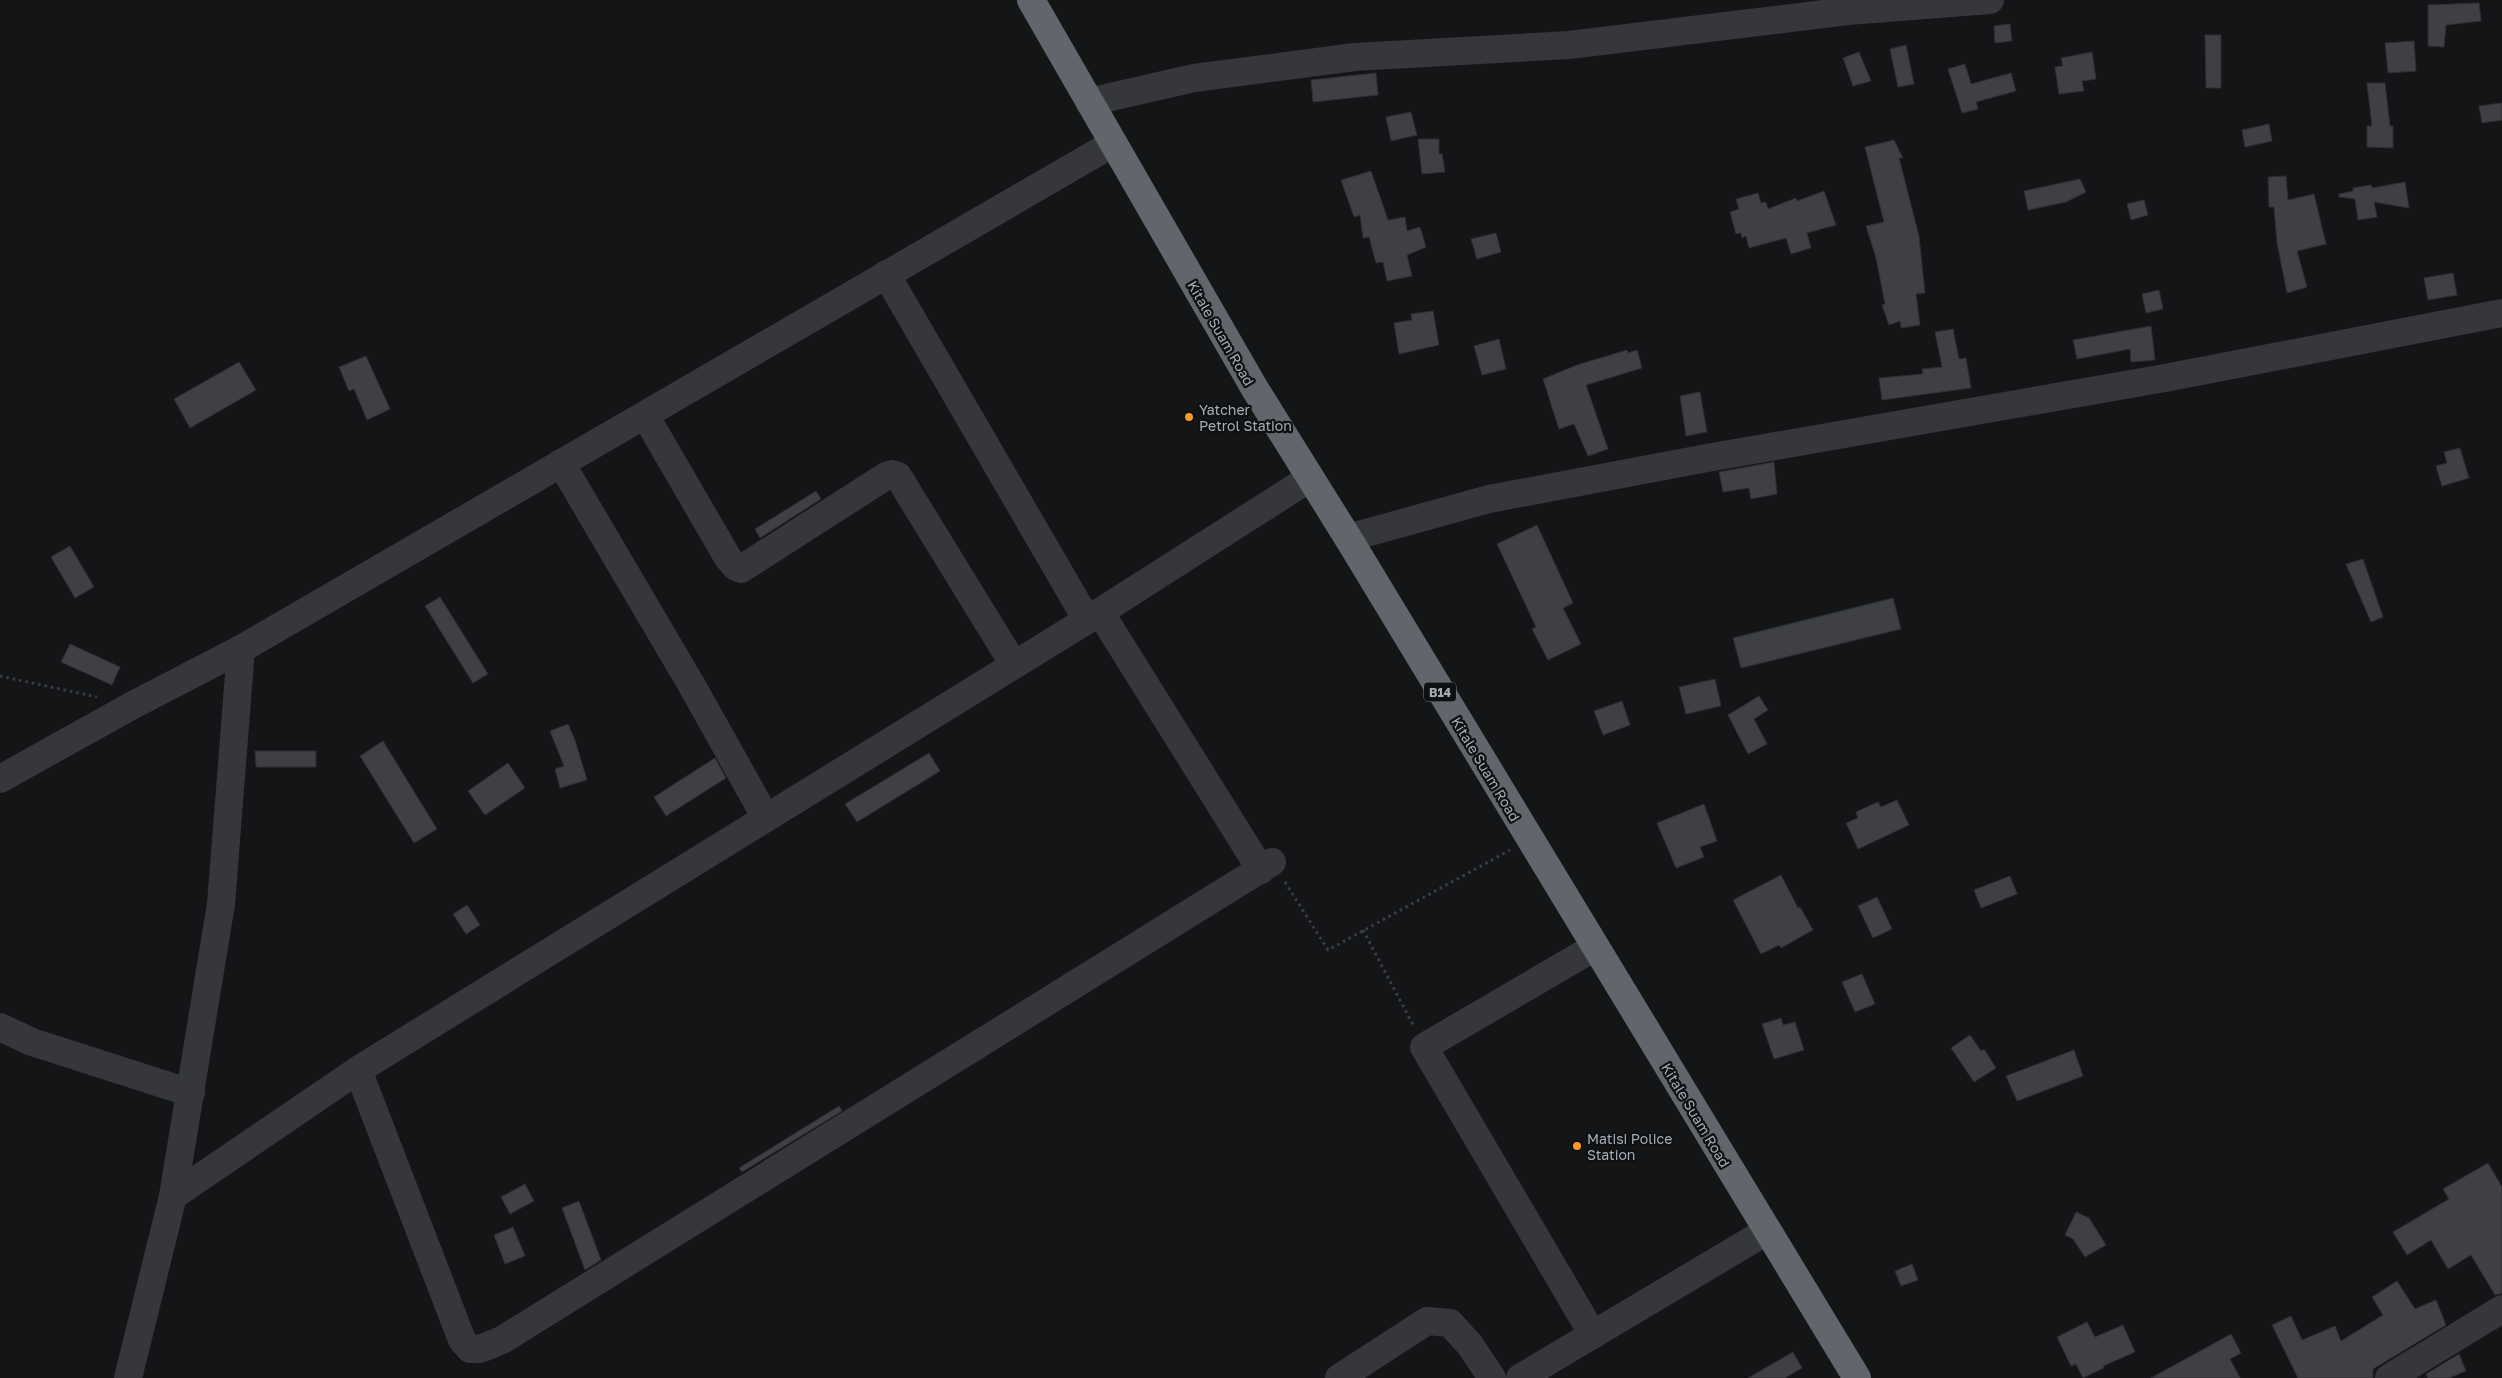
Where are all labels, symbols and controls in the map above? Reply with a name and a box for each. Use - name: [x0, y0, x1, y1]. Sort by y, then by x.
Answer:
- street label: Kitale Suam Road: [1184, 277, 1258, 389]
- place label: Yatcher Petrol Station: [1199, 401, 1292, 434]
- marker: Yatcher Petrol Station: [1183, 411, 1195, 423]
- road number: B14: [1424, 682, 1456, 702]
- street label: Kitale Suam Road: [1448, 714, 1524, 824]
- street label: Kitale Suam Road: [1658, 1060, 1734, 1170]
- place label: Matisi Police Station: [1587, 1130, 1672, 1163]
- marker: Matisi Police Station: [1571, 1140, 1583, 1152]

